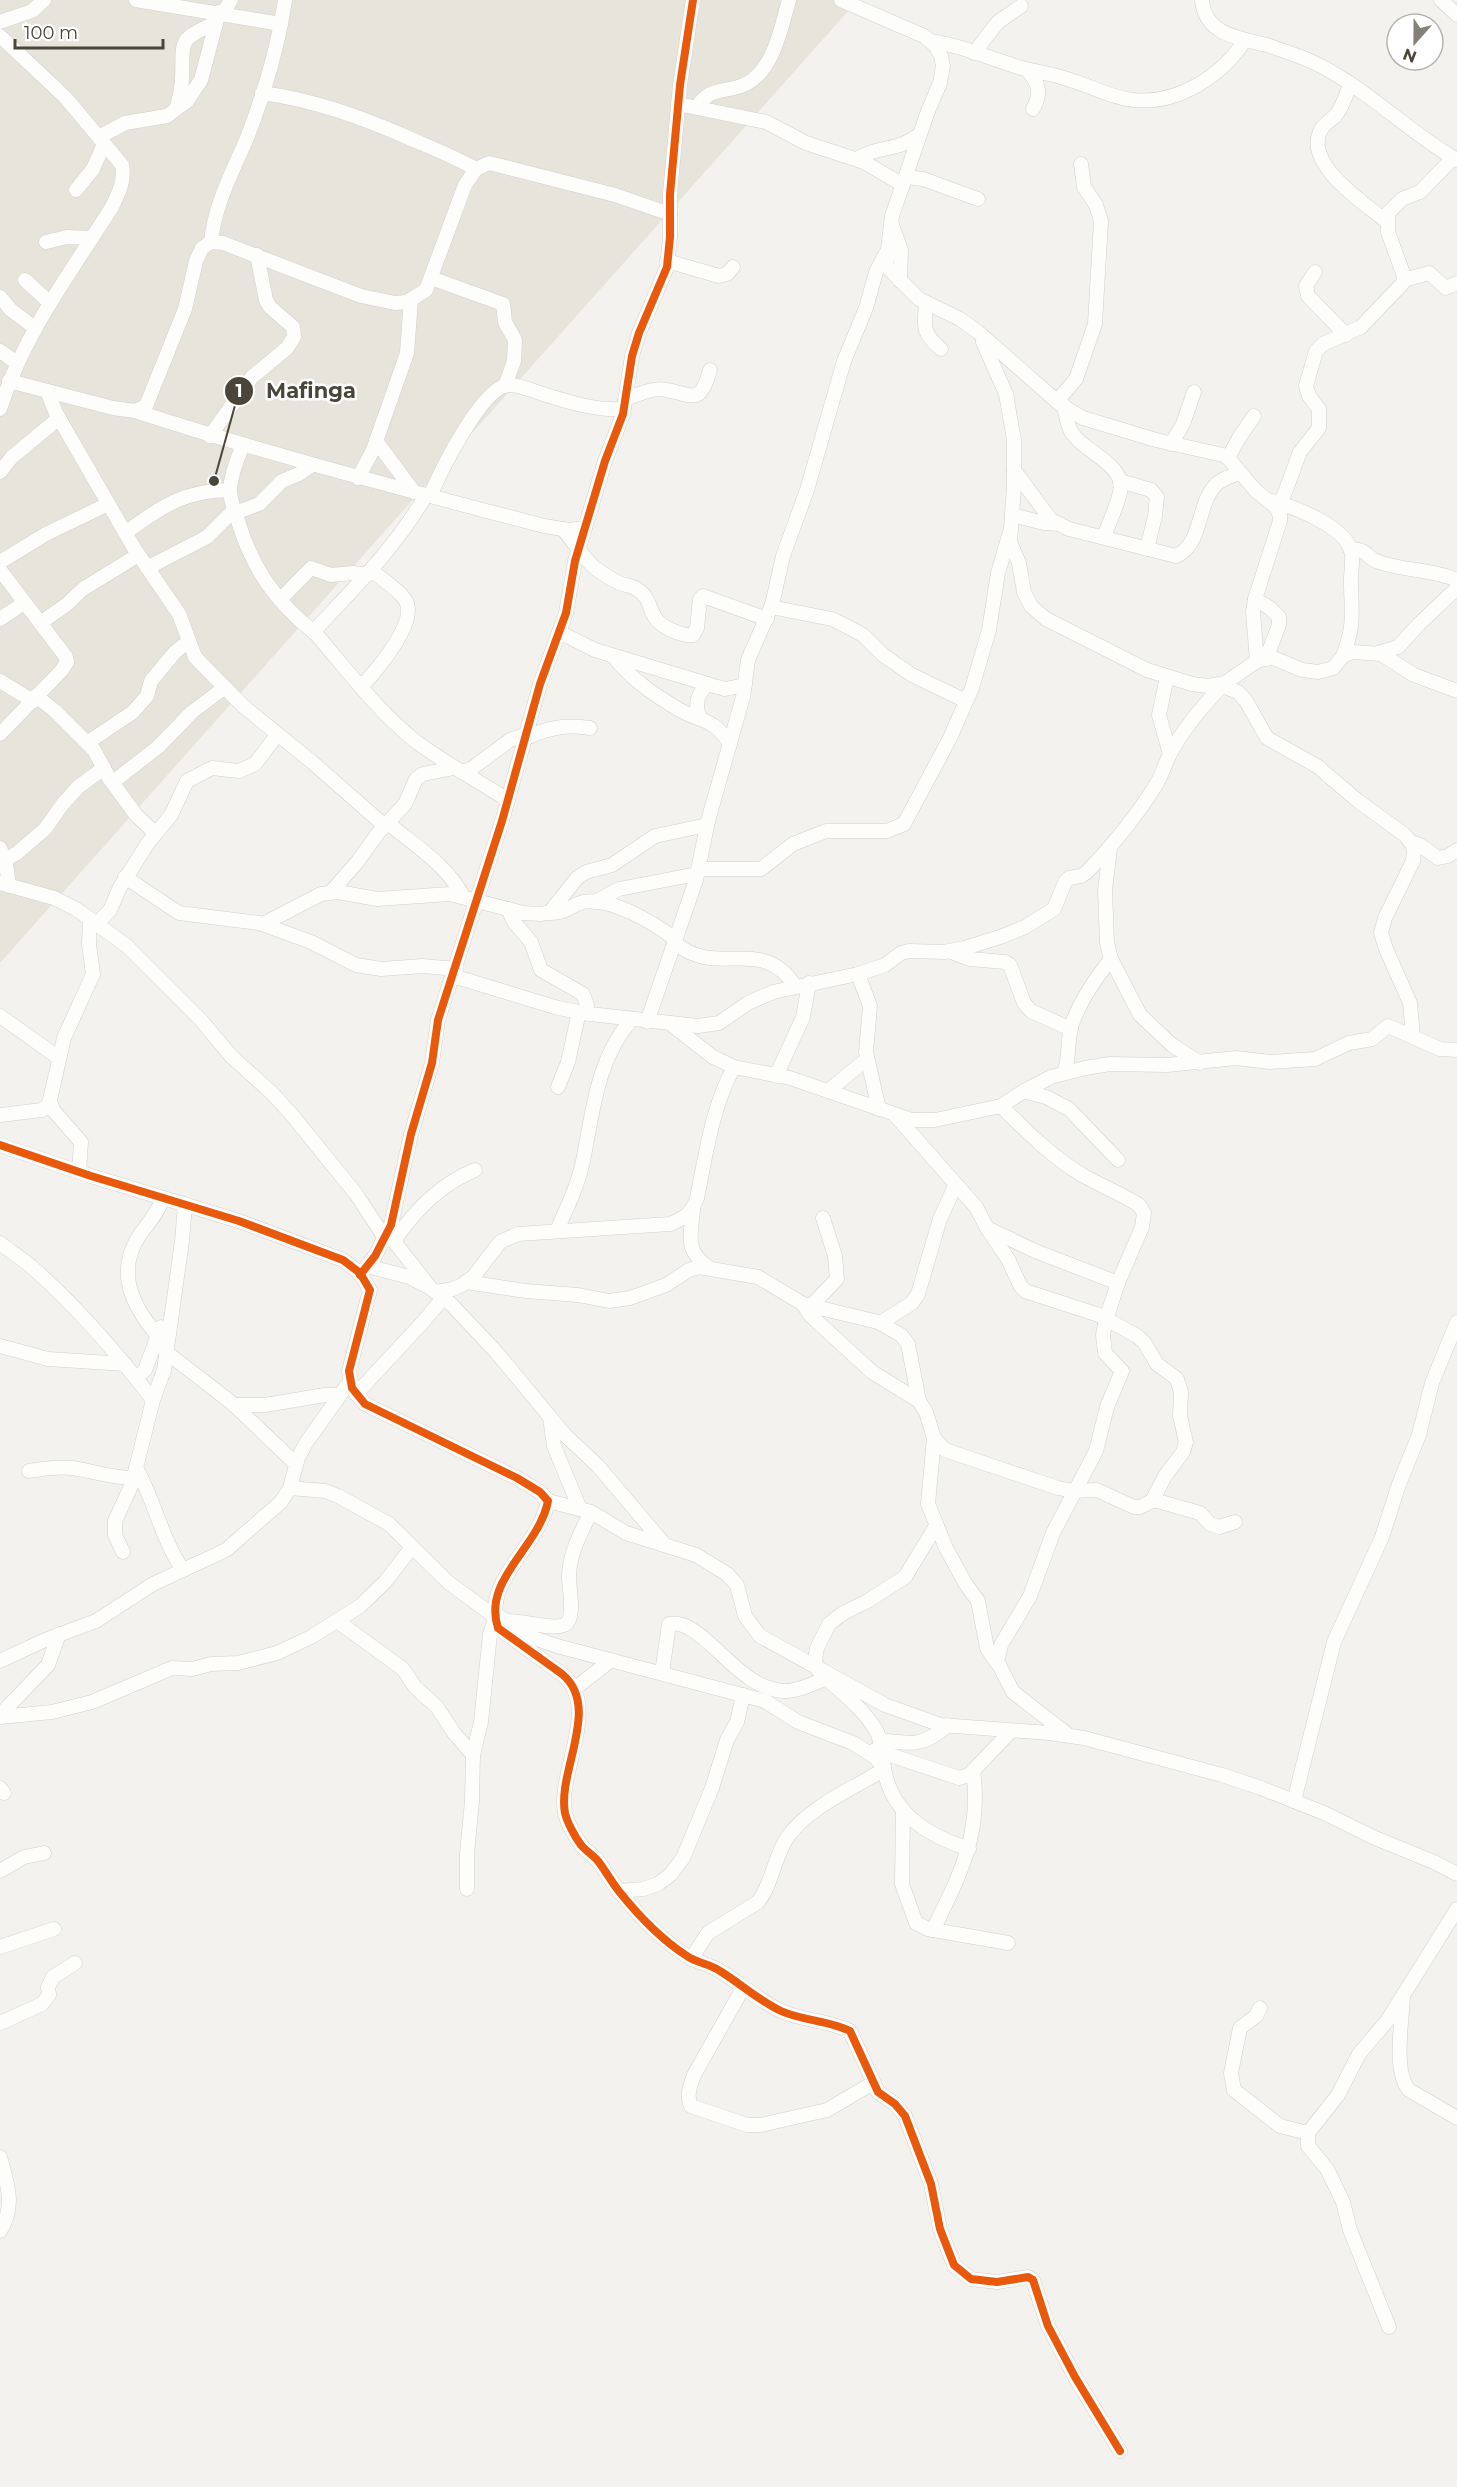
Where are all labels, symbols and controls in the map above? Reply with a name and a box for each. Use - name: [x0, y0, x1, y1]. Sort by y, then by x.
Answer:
- scale bar: [15, 12, 164, 50]
- north arrow: [1385, 12, 1445, 72]
- text: 100 m: [24, 22, 78, 44]
- text: N: [1400, 44, 1419, 67]
- callout: Mafinga: [224, 371, 367, 410]
- text: Mafinga: [266, 378, 356, 403]
- text: 1: [235, 380, 243, 402]

